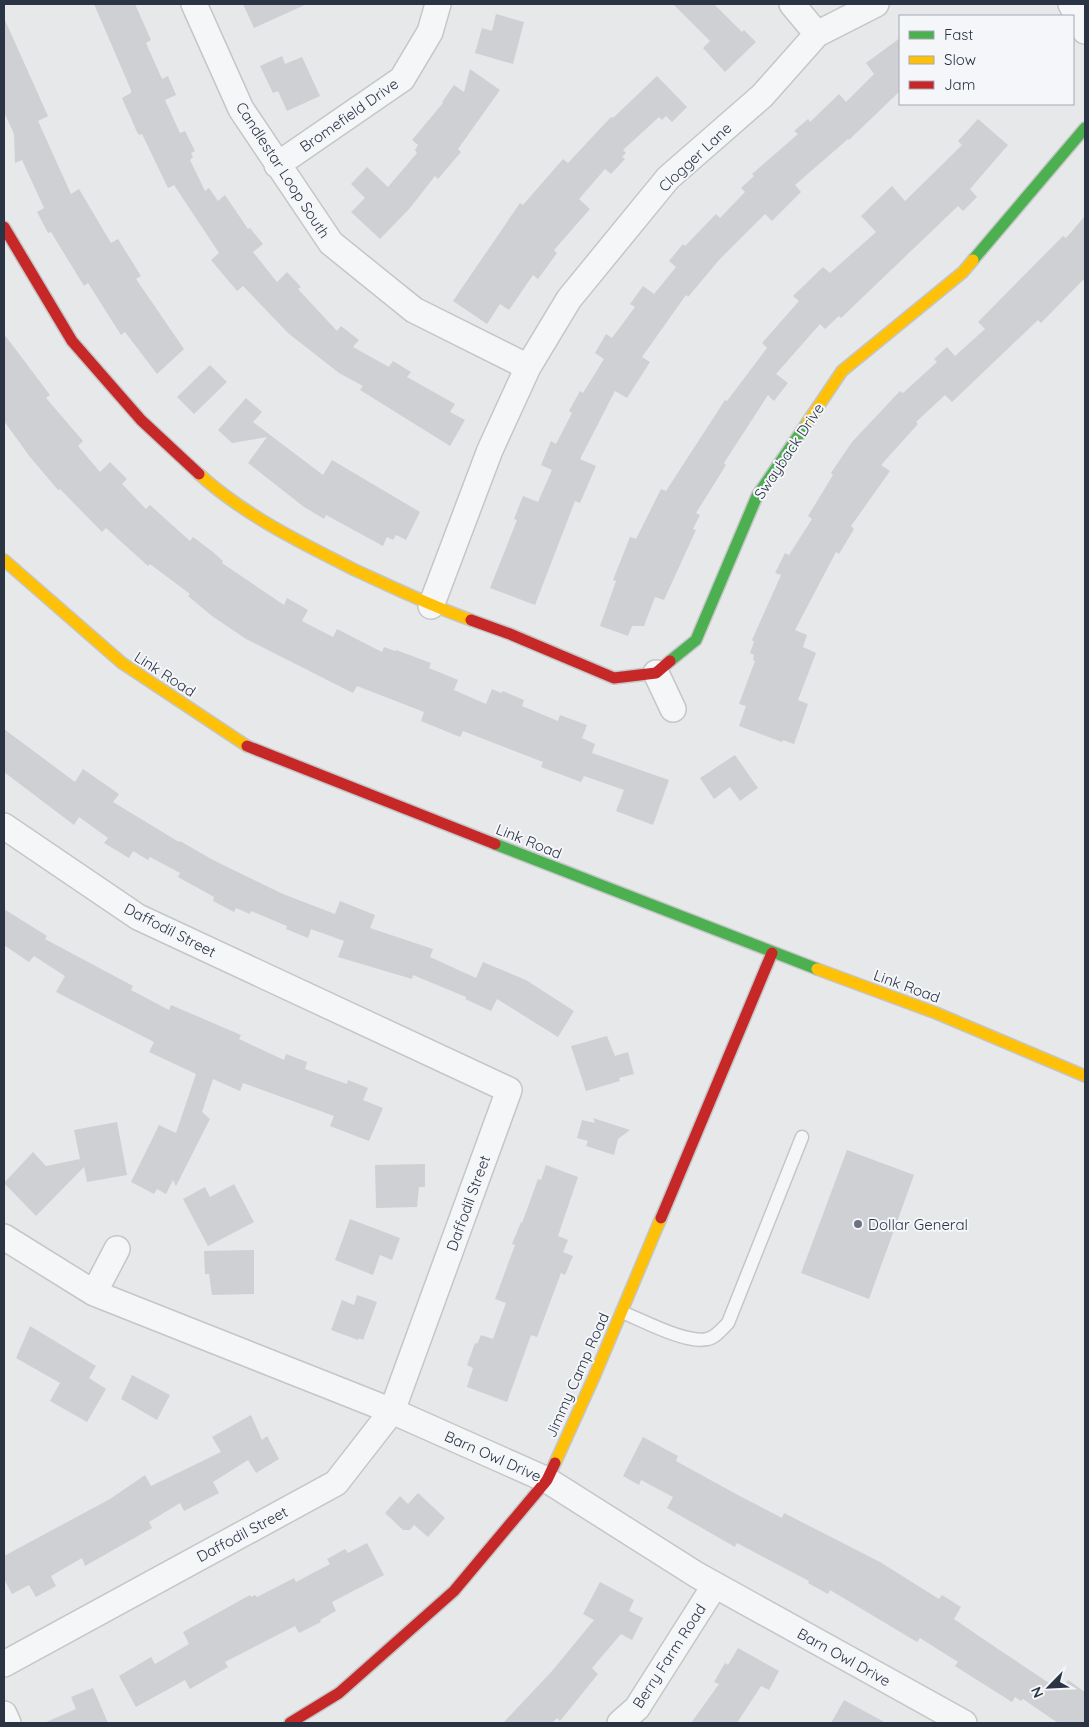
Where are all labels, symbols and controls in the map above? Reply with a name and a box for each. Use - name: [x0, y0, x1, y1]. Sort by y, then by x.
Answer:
- legend: [899, 15, 1074, 105]
- text: Fast: [944, 25, 973, 44]
- text: Slow: [944, 50, 976, 69]
- street label: Bromefield Drive: [296, 74, 402, 156]
- text: Jam: [944, 75, 975, 94]
- street label: Candlestar Loop South: [232, 98, 334, 242]
- street label: Clogger Lane: [654, 118, 736, 196]
- street label: Swayback Drive: [750, 399, 828, 503]
- street label: Link Road: [131, 647, 199, 701]
- street label: Link Road: [493, 819, 565, 863]
- street label: Daffodil Street: [121, 899, 219, 961]
- street label: Link Road: [871, 965, 943, 1007]
- street label: Daffodil Street: [442, 1152, 494, 1254]
- place label: Dollar General: [868, 1215, 968, 1234]
- marker: Dollar General: [852, 1218, 864, 1230]
- street label: Jimmy Camp Road: [541, 1310, 613, 1440]
- street label: Barn Owl Drive: [442, 1426, 544, 1486]
- street label: Daffodil Street: [193, 1502, 291, 1566]
- street label: Berry Farm Road: [628, 1600, 710, 1712]
- street label: Barn Owl Drive: [794, 1624, 894, 1690]
- north arrow: [1024, 1662, 1074, 1712]
- text: N: [1027, 1684, 1047, 1701]

